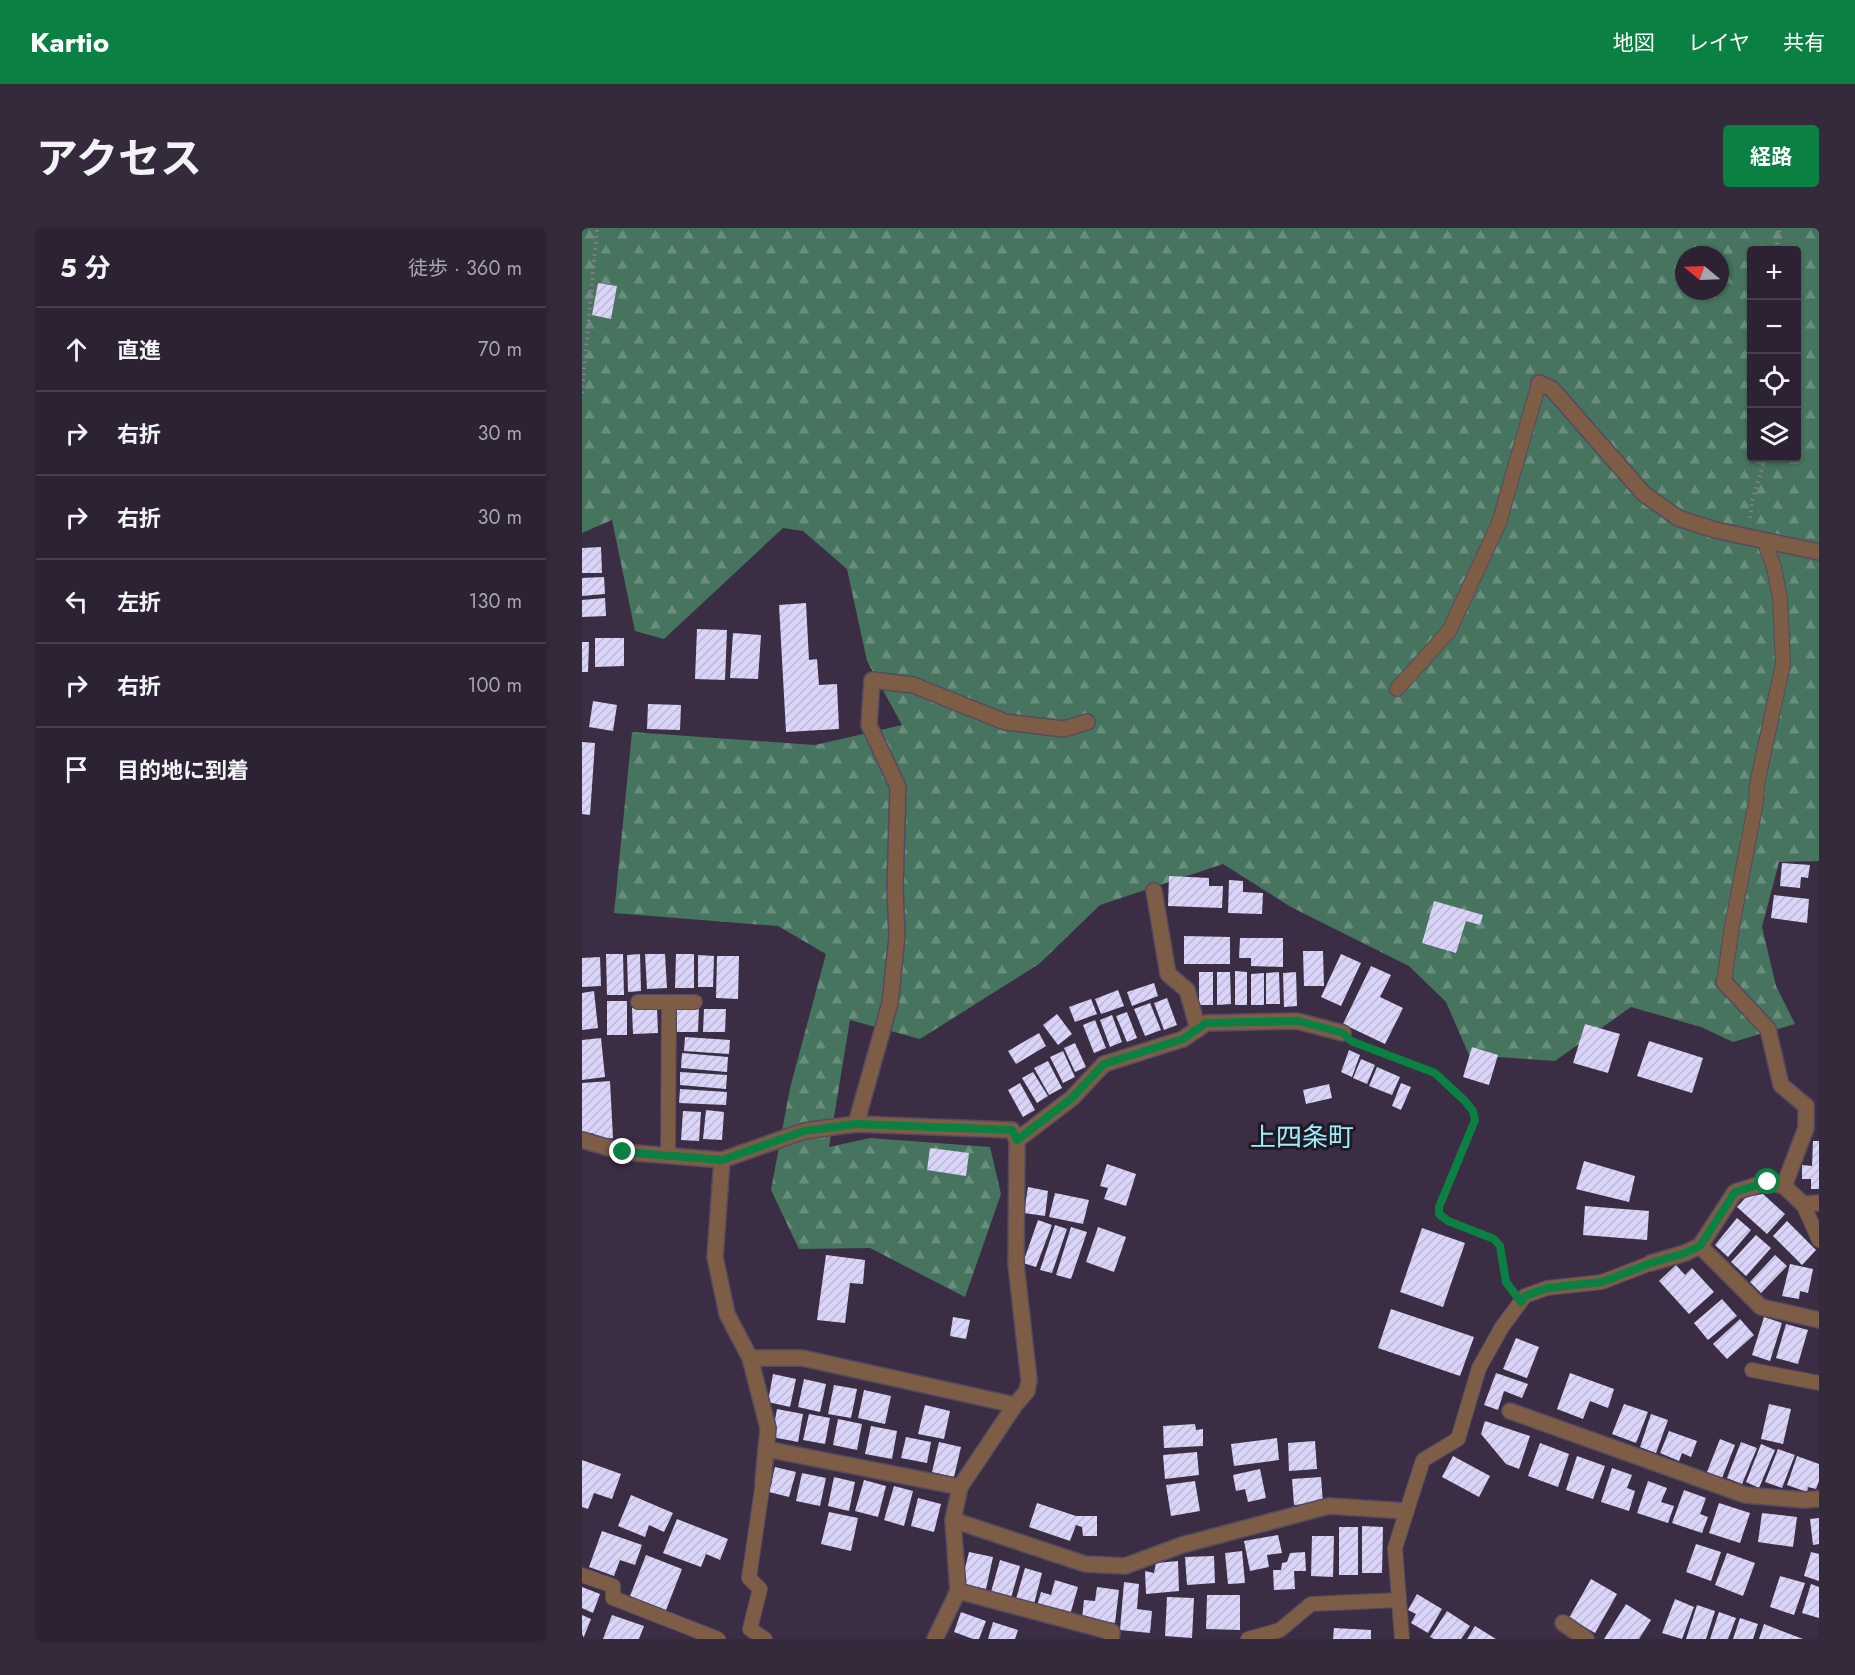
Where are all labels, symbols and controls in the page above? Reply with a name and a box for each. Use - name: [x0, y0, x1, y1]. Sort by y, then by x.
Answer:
- text: Kartio: [30, 22, 109, 63]
- text: 地図: [1613, 28, 1655, 58]
- text: レイヤ: [1688, 28, 1750, 58]
- text: 共有: [1783, 28, 1825, 58]
- button: 経路: [1723, 125, 1819, 187]
- text: アクセス: [36, 128, 202, 189]
- north arrow: [1675, 246, 1729, 300]
- map controls: [1747, 246, 1801, 462]
- button: +: [1747, 246, 1801, 300]
- text: 5 分: [60, 249, 111, 287]
- text: 徒歩 · 360 m: [408, 254, 522, 283]
- button: −: [1747, 300, 1801, 354]
- icon: ahead: [60, 333, 93, 366]
- text: 直進: [117, 334, 161, 366]
- text: 70 m: [478, 335, 522, 364]
- button: locate: [1747, 354, 1801, 408]
- button: layers: [1747, 408, 1801, 462]
- icon: right: [60, 417, 93, 450]
- text: 右折: [117, 418, 161, 450]
- text: 30 m: [477, 419, 522, 448]
- icon: right: [60, 501, 93, 534]
- text: 右折: [117, 502, 161, 534]
- text: 30 m: [477, 503, 522, 532]
- icon: left: [60, 585, 93, 618]
- text: 左折: [117, 586, 161, 618]
- text: 130 m: [468, 587, 522, 616]
- icon: right: [60, 669, 93, 702]
- text: 右折: [117, 670, 161, 702]
- text: 100 m: [467, 671, 522, 700]
- icon: arrive: [60, 753, 93, 786]
- text: 目的地に到着: [117, 754, 249, 786]
- district label: 上四条町: [1250, 1118, 1354, 1156]
- route end: [609, 1138, 635, 1164]
- route start: [1754, 1168, 1780, 1194]

